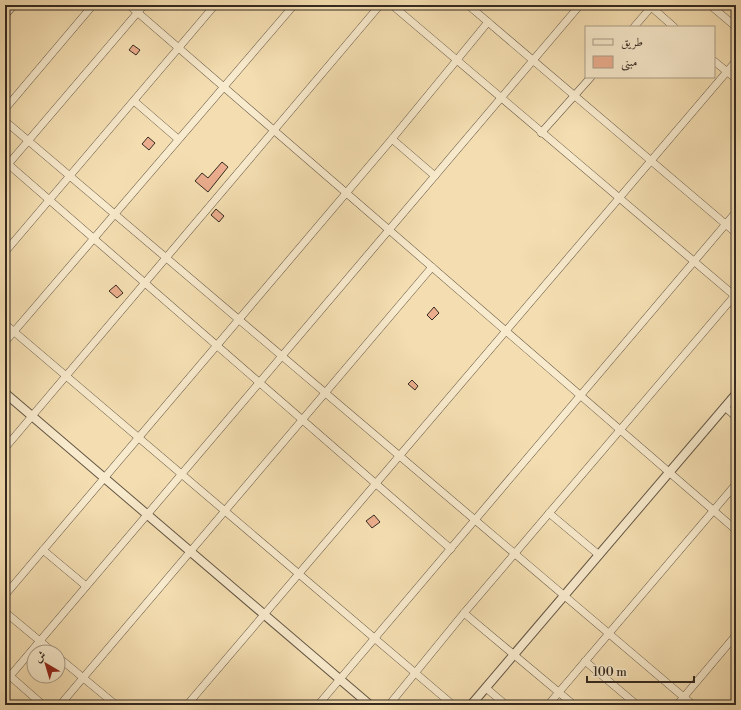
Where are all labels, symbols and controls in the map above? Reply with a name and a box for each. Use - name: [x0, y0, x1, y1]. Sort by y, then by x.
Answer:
- legend: [585, 26, 715, 78]
- text: طريق: [621, 35, 643, 50]
- text: مبنى: [621, 55, 637, 71]
- north arrow: [26, 644, 66, 684]
- text: ش: [32, 648, 49, 666]
- scale bar: [587, 658, 694, 684]
- text: 100 m: [593, 665, 627, 680]

